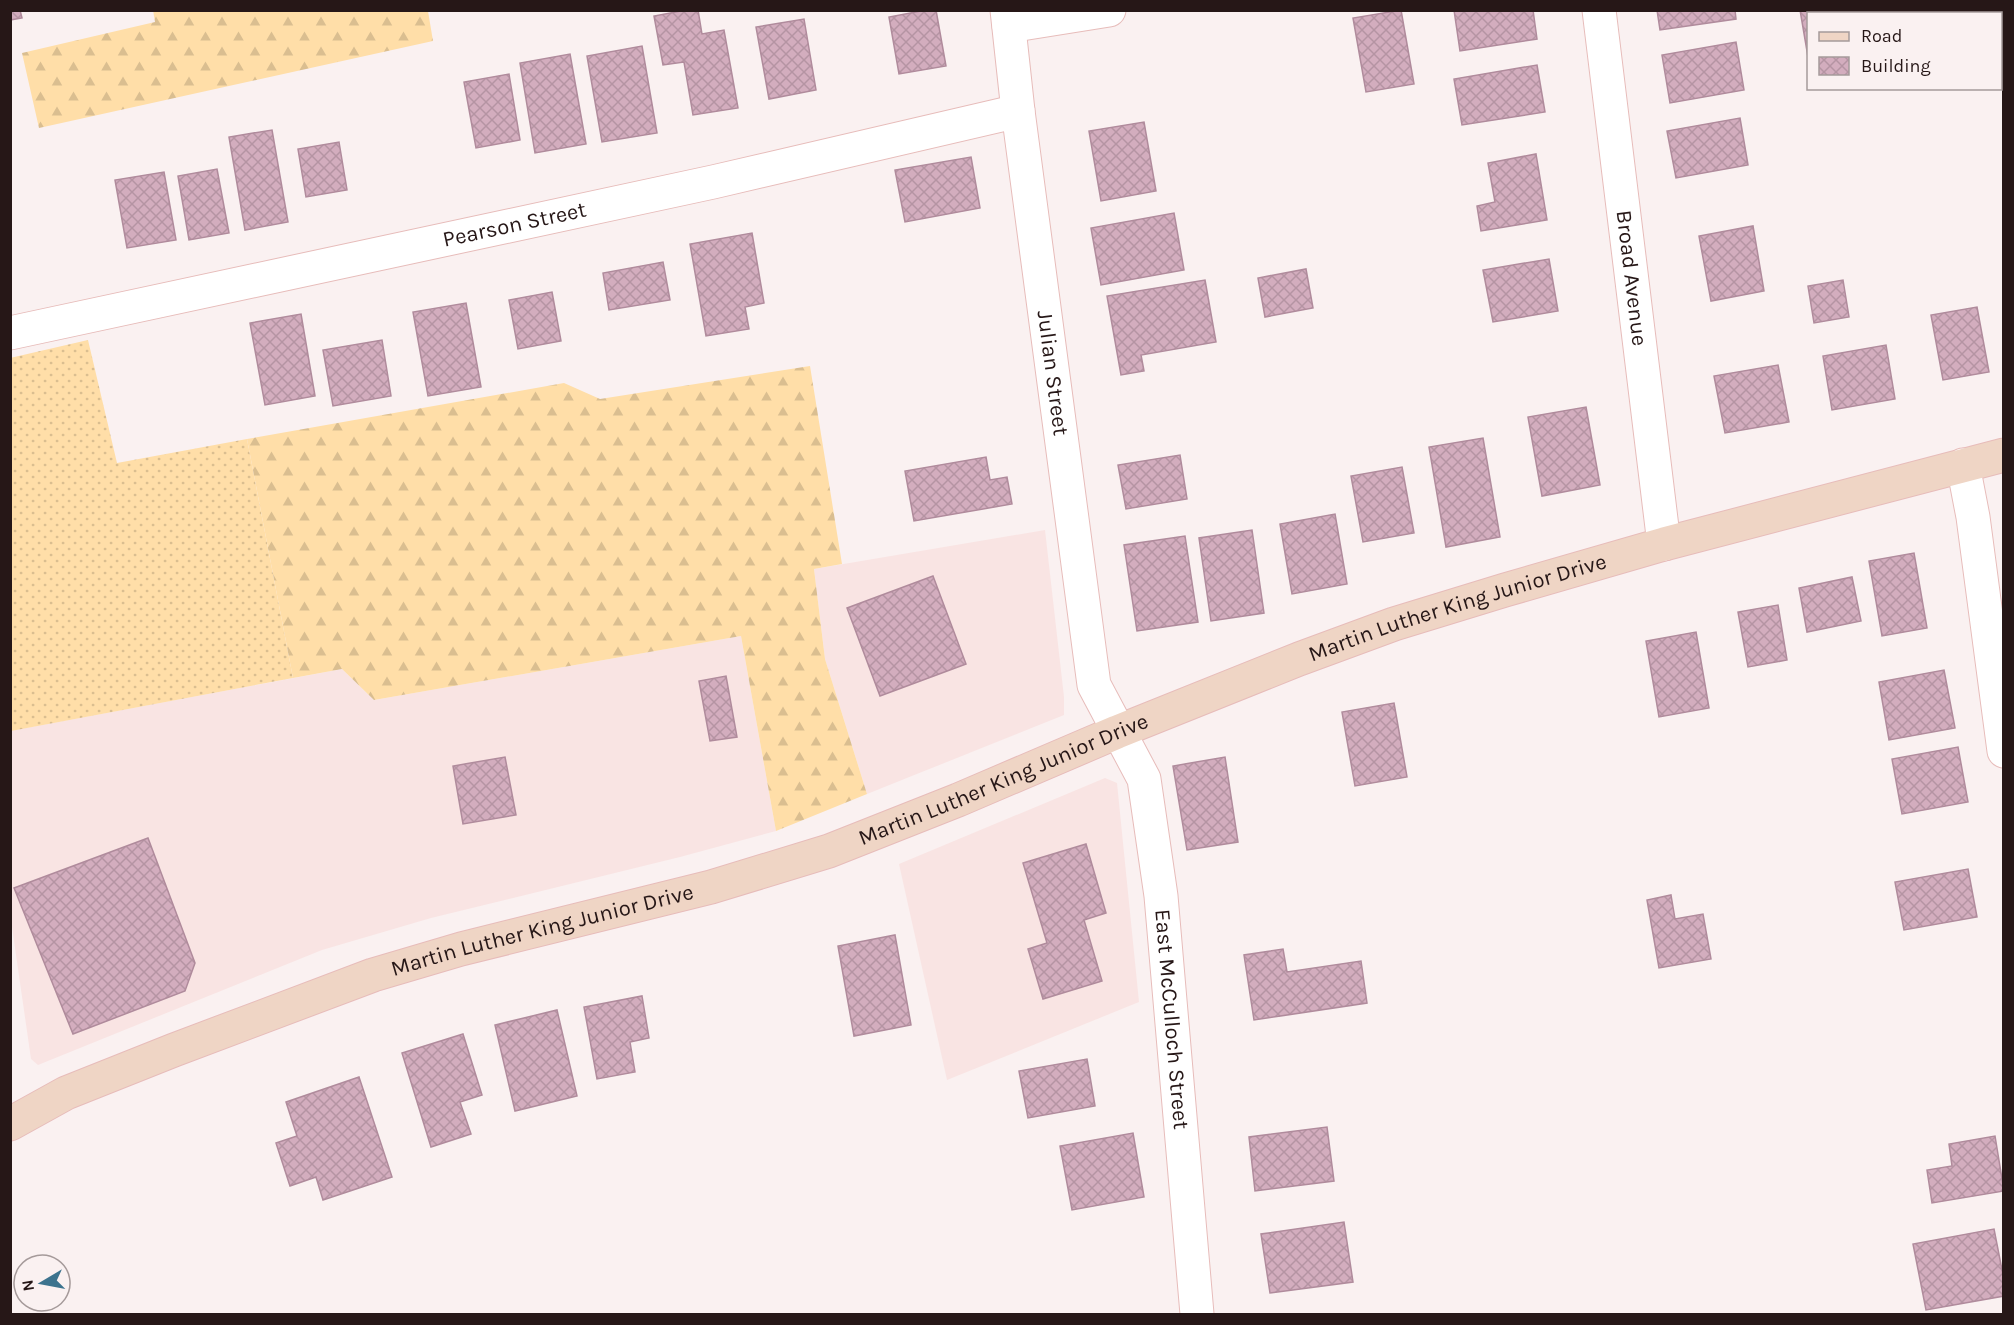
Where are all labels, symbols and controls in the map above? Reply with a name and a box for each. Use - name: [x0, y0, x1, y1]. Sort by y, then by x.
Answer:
- legend: [1807, 12, 2002, 90]
- text: Road: [1861, 25, 1902, 47]
- text: Building: [1861, 55, 1931, 77]
- street label: Pearson Street: [440, 197, 589, 253]
- street label: Broad Avenue: [1610, 209, 1653, 347]
- street label: Julian Street: [1032, 309, 1074, 437]
- street label: Martin Luther King Junior Drive: [1305, 548, 1609, 667]
- street label: Martin Luther King Junior Drive: [855, 708, 1152, 851]
- street label: Martin Luther King Junior Drive: [388, 879, 696, 982]
- street label: East McCulloch Street: [1149, 908, 1194, 1131]
- north arrow: [12, 1253, 72, 1313]
- text: N: [17, 1278, 38, 1293]

